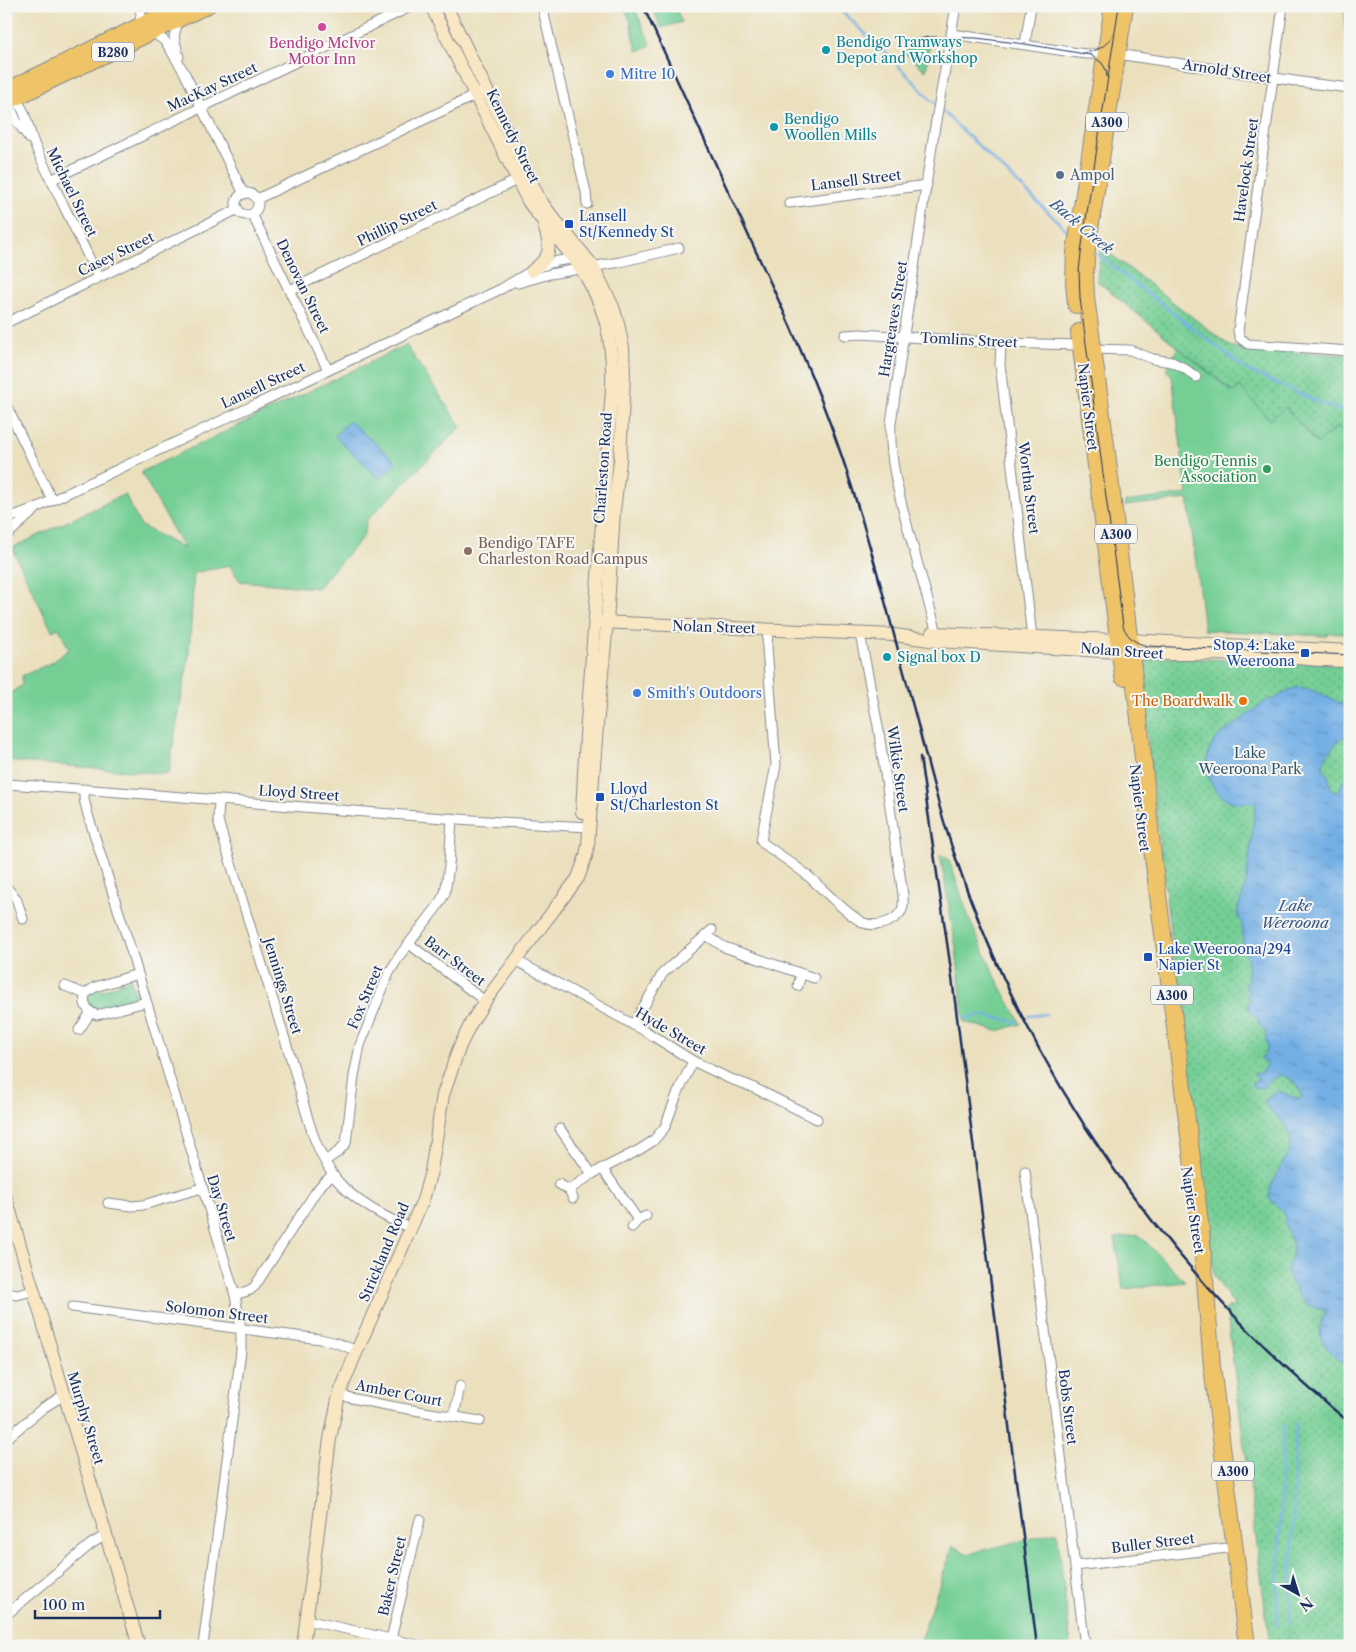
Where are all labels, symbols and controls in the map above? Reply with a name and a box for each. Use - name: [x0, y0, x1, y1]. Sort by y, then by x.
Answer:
- marker: Bendigo McIvor Motor Inn: [316, 21, 328, 33]
- place label: Bendigo Tramways Depot and Workshop: [836, 33, 978, 67]
- place label: Bendigo McIvor Motor Inn: [269, 34, 375, 68]
- road number: B280: [92, 42, 134, 62]
- marker: Bendigo Tramways Depot and Workshop: [820, 44, 832, 56]
- street label: Arnold Street: [1180, 55, 1273, 87]
- street label: MacKay Street: [164, 58, 260, 116]
- place label: Mitre 10: [620, 65, 676, 83]
- marker: Mitre 10: [604, 68, 616, 80]
- street label: Kennedy Street: [482, 86, 544, 186]
- place label: Bendigo Woollen Mills: [783, 110, 877, 144]
- road number: A300: [1086, 112, 1128, 132]
- street label: Havelock Street: [1230, 117, 1262, 223]
- marker: Bendigo Woollen Mills: [768, 121, 780, 133]
- street label: Michael Street: [43, 144, 101, 240]
- street label: Lansell Street: [810, 166, 902, 194]
- place label: Ampol: [1069, 166, 1115, 184]
- marker: Ampol: [1054, 169, 1066, 181]
- water label: Back Creek: [1046, 193, 1118, 258]
- street label: Phillip Street: [354, 196, 440, 250]
- place label: Lansell St/Kennedy St: [579, 207, 674, 241]
- marker: Lansell St/Kennedy St: [563, 218, 575, 230]
- street label: Casey Street: [75, 228, 157, 280]
- street label: Denovan Street: [272, 236, 334, 336]
- street label: Hargreaves Street: [875, 259, 911, 378]
- street label: Tomlins Street: [920, 328, 1018, 352]
- street label: Lansell Street: [218, 358, 308, 412]
- street label: Napier Street: [1074, 362, 1102, 452]
- street label: Charleston Road: [590, 411, 616, 524]
- street label: Wortha Street: [1014, 440, 1044, 535]
- place label: Bendigo Tennis Association: [1154, 452, 1257, 486]
- marker: Bendigo Tennis Association: [1261, 463, 1273, 475]
- road number: A300: [1095, 524, 1137, 544]
- place label: Bendigo TAFE Charleston Road Campus: [478, 534, 648, 568]
- marker: Bendigo TAFE Charleston Road Campus: [462, 545, 474, 557]
- street label: Nolan Street: [672, 617, 756, 637]
- place label: Stop 4: Lake Weeroona: [1213, 636, 1296, 670]
- street label: Nolan Street: [1080, 639, 1164, 663]
- marker: Stop 4: Lake Weeroona: [1299, 647, 1311, 659]
- place label: Signal box D: [897, 648, 981, 666]
- marker: Signal box D: [881, 651, 893, 663]
- place label: Smith's Outdoors: [647, 684, 762, 702]
- marker: Smith's Outdoors: [631, 687, 643, 699]
- place label: The Boardwalk: [1132, 692, 1234, 710]
- marker: The Boardwalk: [1237, 695, 1249, 707]
- street label: Wilkie Street: [883, 724, 913, 814]
- park label: Lake Weeroona Park: [1198, 744, 1302, 778]
- street label: Napier Street: [1126, 763, 1154, 853]
- place label: Lloyd St/Charleston St: [610, 780, 719, 814]
- street label: Lloyd Street: [258, 781, 340, 805]
- marker: Lloyd St/Charleston St: [594, 791, 606, 803]
- water label: Lake Weeroona: [1261, 896, 1329, 932]
- street label: Barr Street: [421, 932, 489, 990]
- street label: Jennings Street: [259, 934, 306, 1037]
- place label: Lake Weeroona/294 Napier St: [1158, 940, 1291, 974]
- marker: Lake Weeroona/294 Napier St: [1142, 951, 1154, 963]
- street label: Fox Street: [343, 962, 387, 1032]
- road number: A300: [1151, 986, 1193, 1004]
- street label: Hyde Street: [632, 1003, 710, 1059]
- street label: Napier Street: [1177, 1165, 1209, 1255]
- street label: Day Street: [203, 1172, 241, 1244]
- street label: Strickland Road: [355, 1199, 413, 1304]
- street label: Solomon Street: [165, 1297, 270, 1327]
- street label: Bobs Street: [1054, 1368, 1082, 1446]
- street label: Murphy Street: [63, 1369, 109, 1467]
- street label: Amber Court: [353, 1376, 444, 1410]
- road number: A300: [1212, 1462, 1254, 1480]
- street label: Buller Street: [1110, 1529, 1196, 1557]
- street label: Baker Street: [374, 1534, 410, 1618]
- north arrow: [1274, 1570, 1324, 1620]
- scale bar: [35, 1587, 160, 1619]
- text: N: [1296, 1593, 1317, 1615]
- text: 100 m: [42, 1595, 85, 1614]

